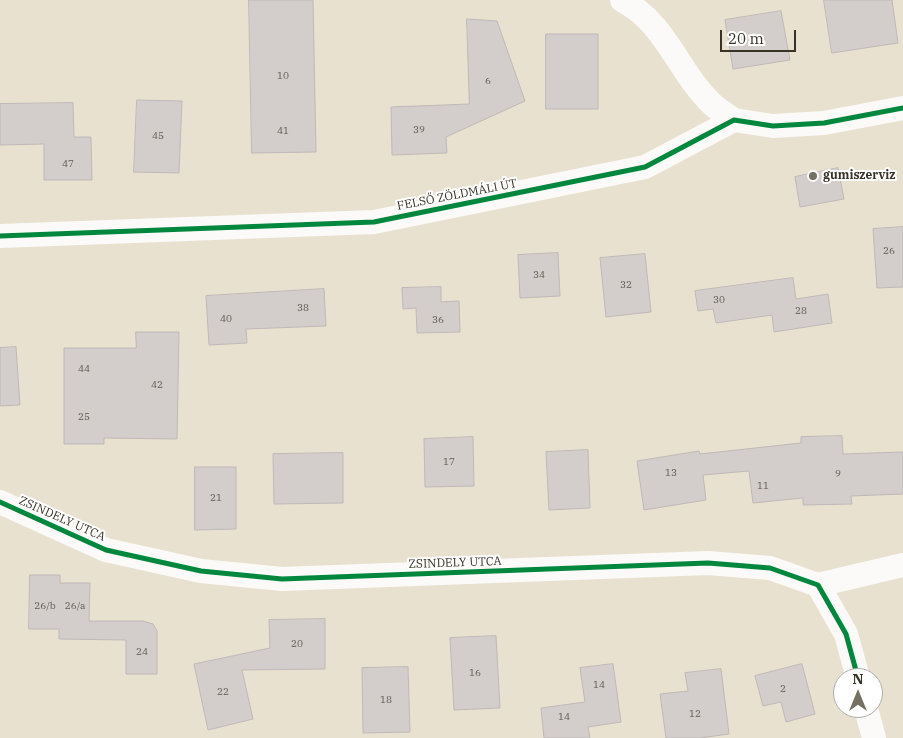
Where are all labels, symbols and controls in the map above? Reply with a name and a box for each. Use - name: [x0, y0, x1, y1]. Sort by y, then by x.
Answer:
- scale bar: [723, 20, 799, 52]
- text: 20 m: [728, 29, 764, 48]
- house number: 10: [277, 70, 289, 82]
- house number: 6: [485, 75, 491, 87]
- house number: 39: [413, 124, 425, 136]
- house number: 41: [277, 125, 289, 137]
- house number: 45: [152, 130, 164, 142]
- house number: 47: [62, 158, 74, 170]
- place label: gumiszerviz: [823, 169, 895, 183]
- marker: gumiszerviz: [807, 170, 819, 182]
- street label: FELSŐ ZÖLDMÁLI ÚT: [396, 176, 518, 214]
- house number: 26: [883, 245, 895, 257]
- house number: 34: [533, 269, 545, 281]
- house number: 32: [620, 279, 632, 291]
- house number: 30: [713, 294, 725, 306]
- house number: 38: [297, 302, 309, 314]
- house number: 28: [795, 305, 807, 317]
- house number: 40: [220, 313, 232, 325]
- house number: 36: [432, 314, 444, 326]
- house number: 44: [78, 363, 90, 375]
- house number: 42: [151, 379, 163, 391]
- house number: 25: [78, 411, 90, 423]
- house number: 17: [443, 456, 455, 468]
- house number: 13: [665, 467, 677, 479]
- house number: 9: [835, 468, 841, 480]
- house number: 11: [757, 480, 769, 492]
- house number: 21: [210, 492, 222, 504]
- street label: ZSINDELY UTCA: [16, 493, 108, 545]
- street label: ZSINDELY UTCA: [408, 554, 502, 572]
- house number: 26/b: [34, 600, 56, 612]
- house number: 26/a: [65, 600, 85, 612]
- house number: 20: [291, 638, 303, 650]
- house number: 24: [136, 646, 148, 658]
- house number: 16: [469, 667, 481, 679]
- north arrow: [833, 668, 883, 718]
- text: N: [852, 670, 864, 688]
- house number: 14: [593, 679, 605, 691]
- house number: 2: [780, 683, 786, 695]
- house number: 22: [217, 686, 229, 698]
- house number: 18: [380, 694, 392, 706]
- house number: 12: [689, 708, 701, 720]
- house number: 14: [558, 711, 570, 723]

